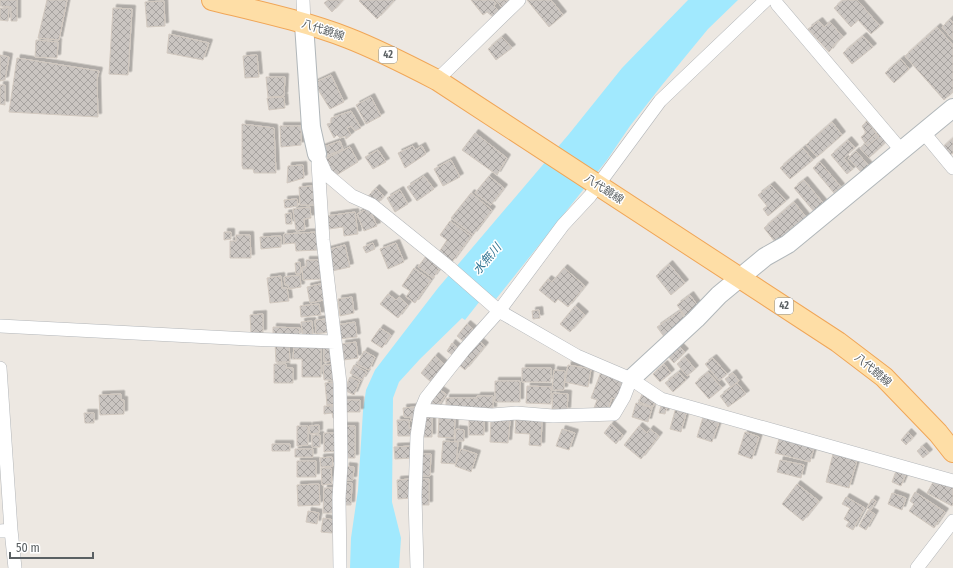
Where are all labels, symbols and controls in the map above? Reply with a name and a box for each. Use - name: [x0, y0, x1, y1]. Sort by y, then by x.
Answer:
- street label: 八代鏡線: [300, 17, 346, 43]
- road number: 42: [379, 47, 397, 63]
- street label: 八代鏡線: [582, 172, 626, 206]
- water label: 水無川: [470, 239, 505, 277]
- road number: 42: [775, 298, 793, 314]
- street label: 八代鏡線: [852, 351, 894, 389]
- scale bar: [10, 534, 93, 560]
- text: 50 m: [16, 541, 40, 555]

